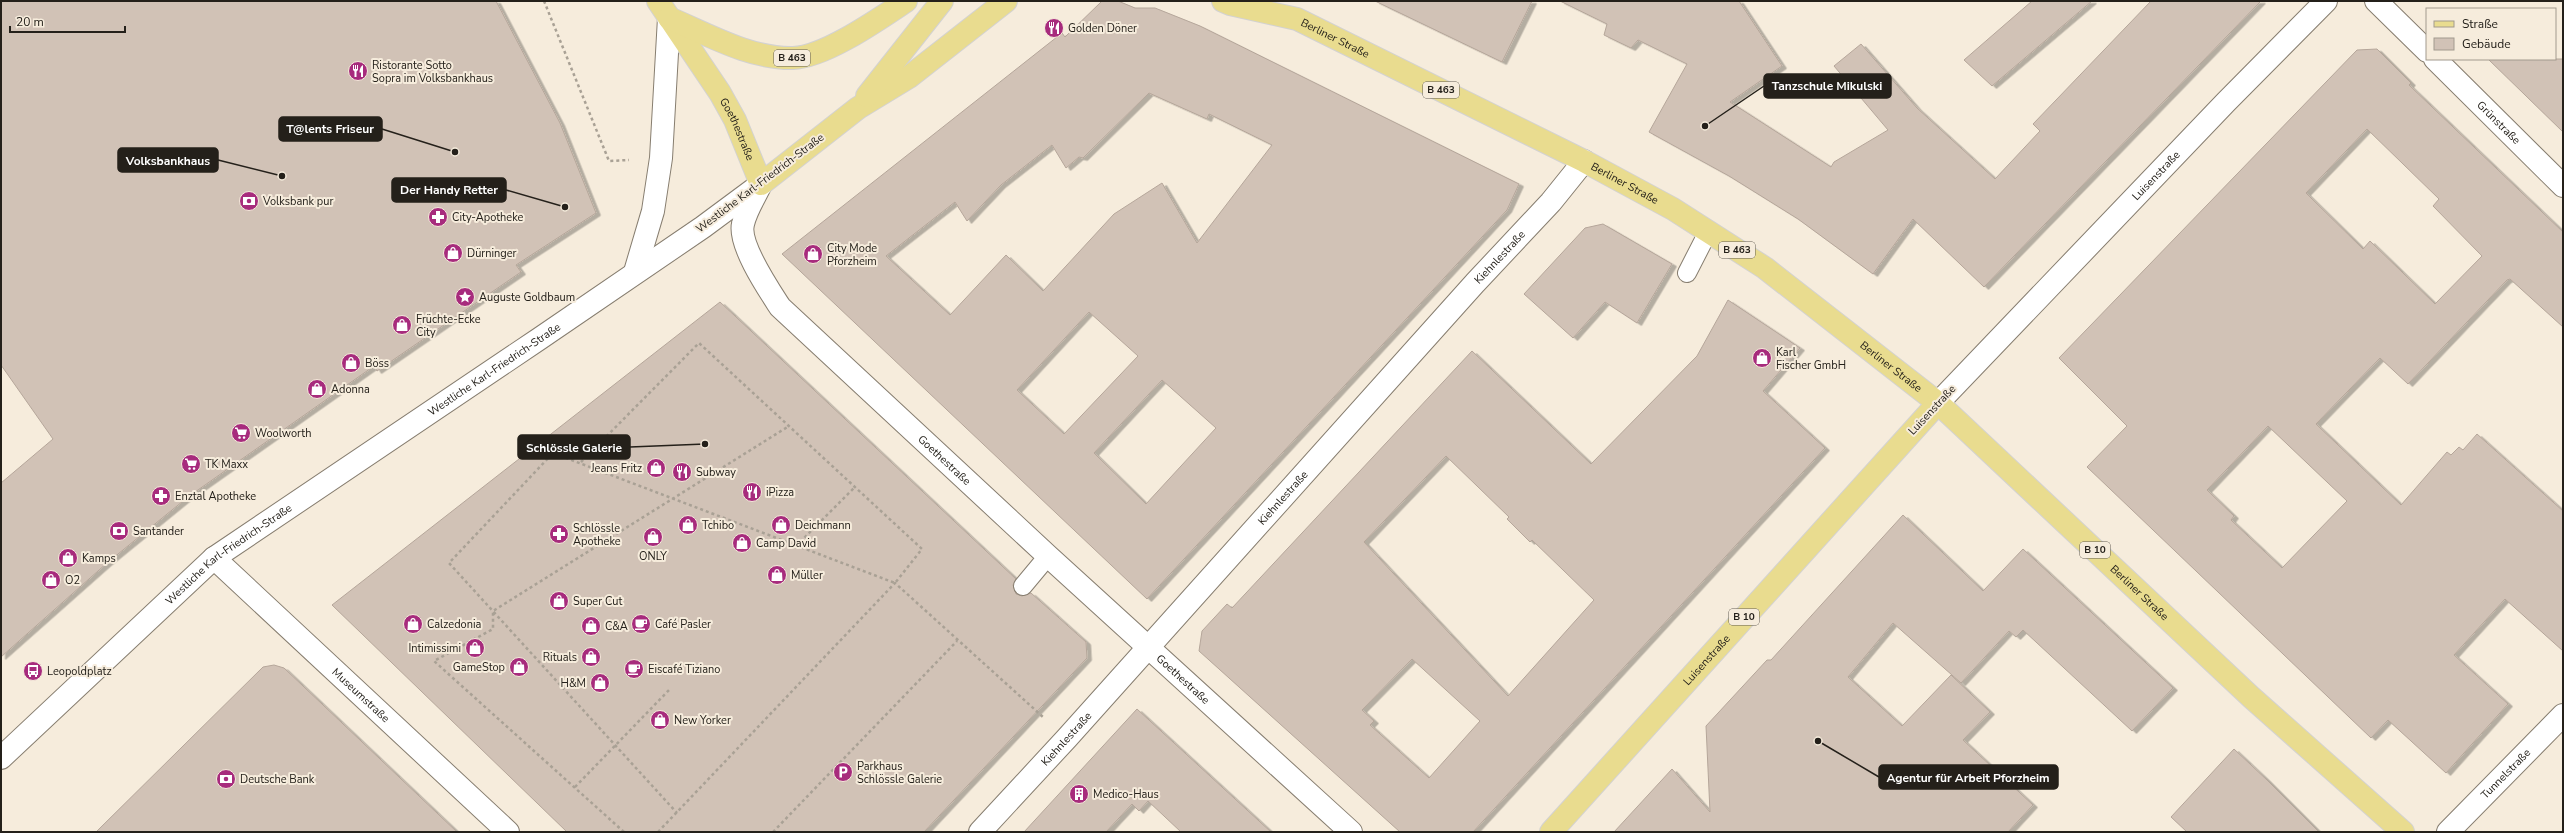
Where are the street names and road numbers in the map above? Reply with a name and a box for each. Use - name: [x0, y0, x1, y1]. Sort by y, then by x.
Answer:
- street label: Berliner Straße: [1298, 15, 1372, 61]
- road number: B 463: [774, 50, 810, 66]
- road number: B 463: [1423, 82, 1459, 98]
- street label: Goethestraße: [717, 95, 758, 163]
- street label: Grünstraße: [2474, 97, 2524, 147]
- street label: Westliche Karl-Friedrich-Straße: [693, 130, 827, 236]
- street label: Luisenstraße: [2128, 147, 2183, 204]
- street label: Berliner Straße: [1588, 159, 1662, 208]
- street label: Kiehnlestraße: [1471, 227, 1528, 287]
- road number: B 463: [1719, 242, 1755, 258]
- street label: Westliche Karl-Friedrich-Straße: [425, 319, 563, 419]
- street label: Berliner Straße: [1857, 338, 1925, 396]
- street label: Luisenstraße: [1905, 382, 1959, 438]
- street label: Goethestraße: [915, 431, 974, 488]
- street label: Kiehnlestraße: [1254, 467, 1311, 528]
- street label: Westliche Karl-Friedrich-Straße: [162, 500, 295, 608]
- road number: B 10: [2080, 542, 2110, 558]
- street label: Berliner Straße: [2107, 561, 2172, 624]
- road number: B 10: [1729, 609, 1759, 625]
- street label: Luisenstraße: [1680, 631, 1733, 688]
- street label: Goethestraße: [1153, 651, 1213, 707]
- street label: Museumstraße: [329, 664, 393, 726]
- street label: Kiehnlestraße: [1038, 708, 1095, 769]
- street label: Tunnelstraße: [2477, 745, 2534, 802]

